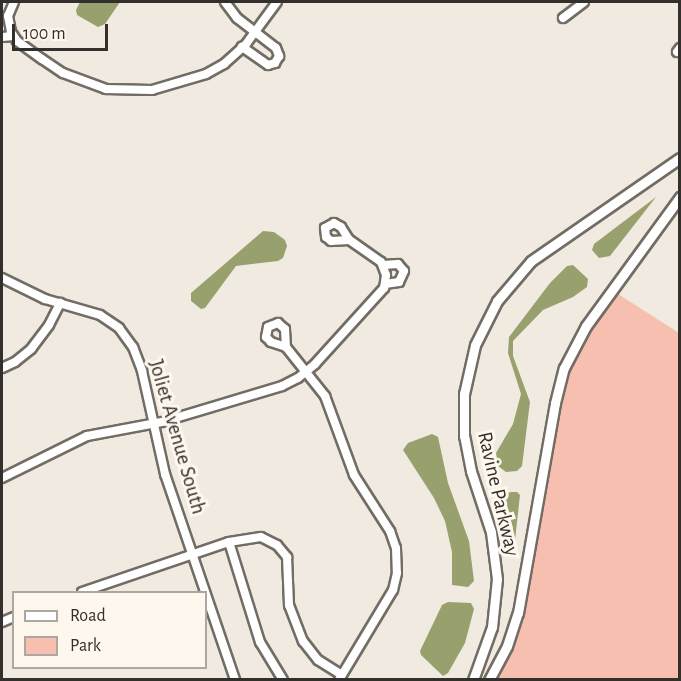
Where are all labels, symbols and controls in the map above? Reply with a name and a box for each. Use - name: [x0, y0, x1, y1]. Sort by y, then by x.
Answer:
- scale bar: [15, 12, 111, 50]
- text: 100 m: [23, 25, 66, 43]
- street label: Joliet Avenue South: [143, 357, 211, 517]
- street label: Ravine Parkway: [471, 429, 525, 559]
- legend: [12, 591, 207, 669]
- text: Road: [70, 607, 106, 625]
- text: Park: [70, 637, 101, 655]

